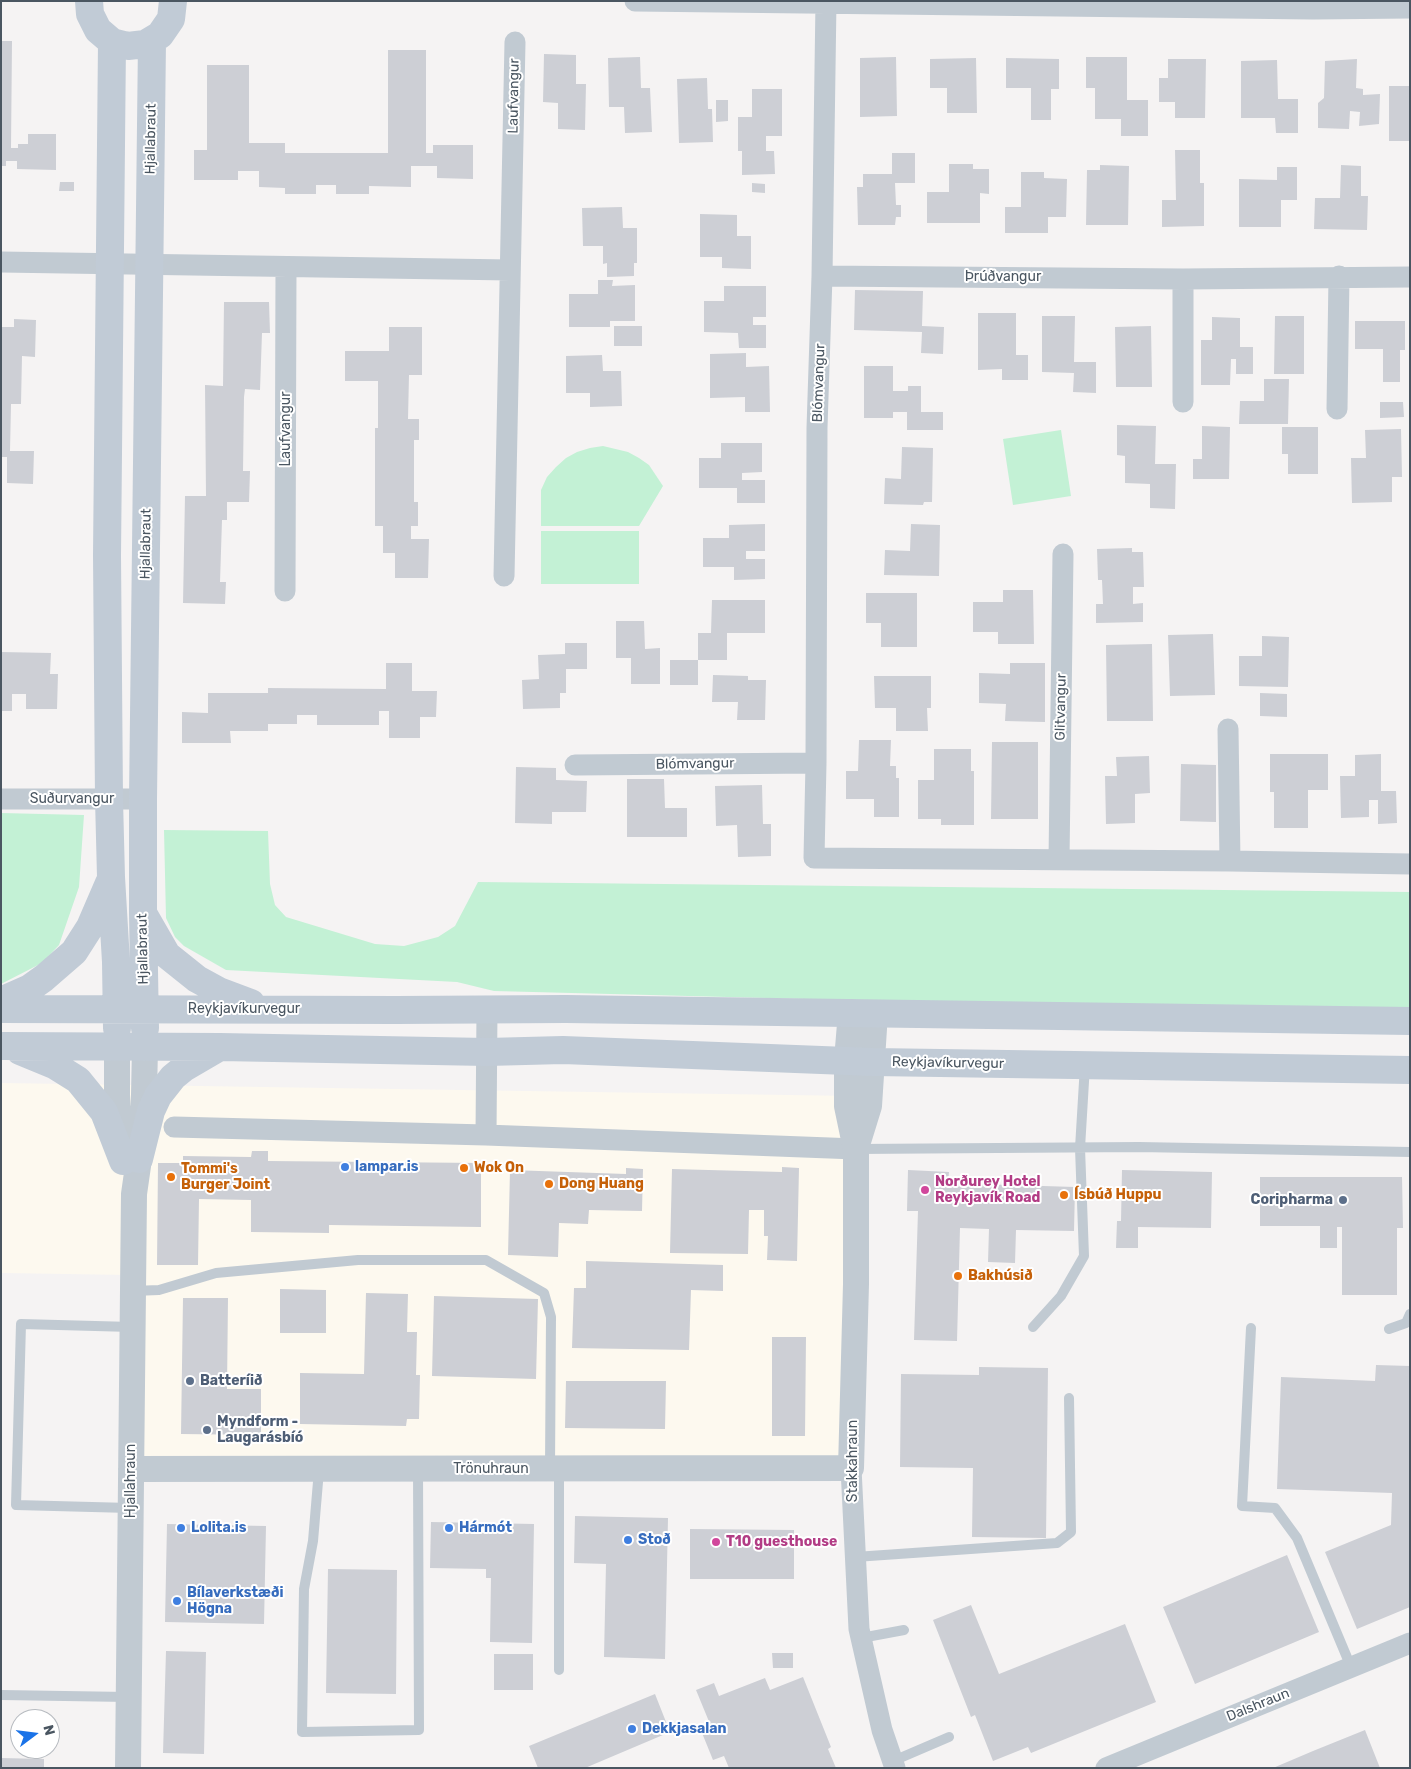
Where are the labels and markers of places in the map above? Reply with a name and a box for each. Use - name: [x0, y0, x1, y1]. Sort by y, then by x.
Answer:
- place label: lampar.is: [355, 1159, 419, 1175]
- place label: Wok On: [474, 1160, 524, 1176]
- place label: Tommi's Burger Joint: [181, 1161, 270, 1194]
- marker: lampar.is: [339, 1161, 351, 1173]
- marker: Wok On: [458, 1162, 470, 1174]
- marker: Tommi's Burger Joint: [165, 1171, 177, 1183]
- place label: Norðurey Hotel Reykjavík Road: [935, 1174, 1041, 1206]
- place label: Dong Huang: [559, 1176, 644, 1192]
- marker: Dong Huang: [543, 1178, 555, 1190]
- marker: Norðurey Hotel Reykjavík Road: [919, 1184, 931, 1196]
- place label: Ísbúð Huppu: [1074, 1187, 1162, 1203]
- marker: Ísbúð Huppu: [1058, 1189, 1070, 1201]
- place label: Coripharma: [1251, 1192, 1333, 1208]
- marker: Coripharma: [1337, 1194, 1349, 1206]
- place label: Bakhúsið: [968, 1268, 1033, 1284]
- marker: Bakhúsið: [952, 1270, 964, 1282]
- place label: Batteríið: [200, 1373, 262, 1389]
- marker: Batteríið: [184, 1375, 196, 1387]
- place label: Myndform - Laugarásbíó: [217, 1414, 303, 1446]
- marker: Myndform - Laugarásbíó: [201, 1424, 213, 1436]
- place label: Lolita.is: [191, 1520, 246, 1536]
- place label: Hármót: [459, 1520, 512, 1536]
- marker: Lolita.is: [175, 1522, 187, 1534]
- marker: Hármót: [443, 1522, 455, 1534]
- place label: Stoð: [638, 1532, 671, 1548]
- marker: Stoð: [622, 1534, 634, 1546]
- place label: T10 guesthouse: [726, 1534, 837, 1550]
- marker: T10 guesthouse: [710, 1536, 722, 1548]
- place label: Bílaverkstæði Högna: [187, 1585, 283, 1618]
- marker: Bílaverkstæði Högna: [171, 1595, 183, 1607]
- place label: Dekkjasalan: [642, 1721, 726, 1737]
- marker: Dekkjasalan: [626, 1723, 638, 1735]

